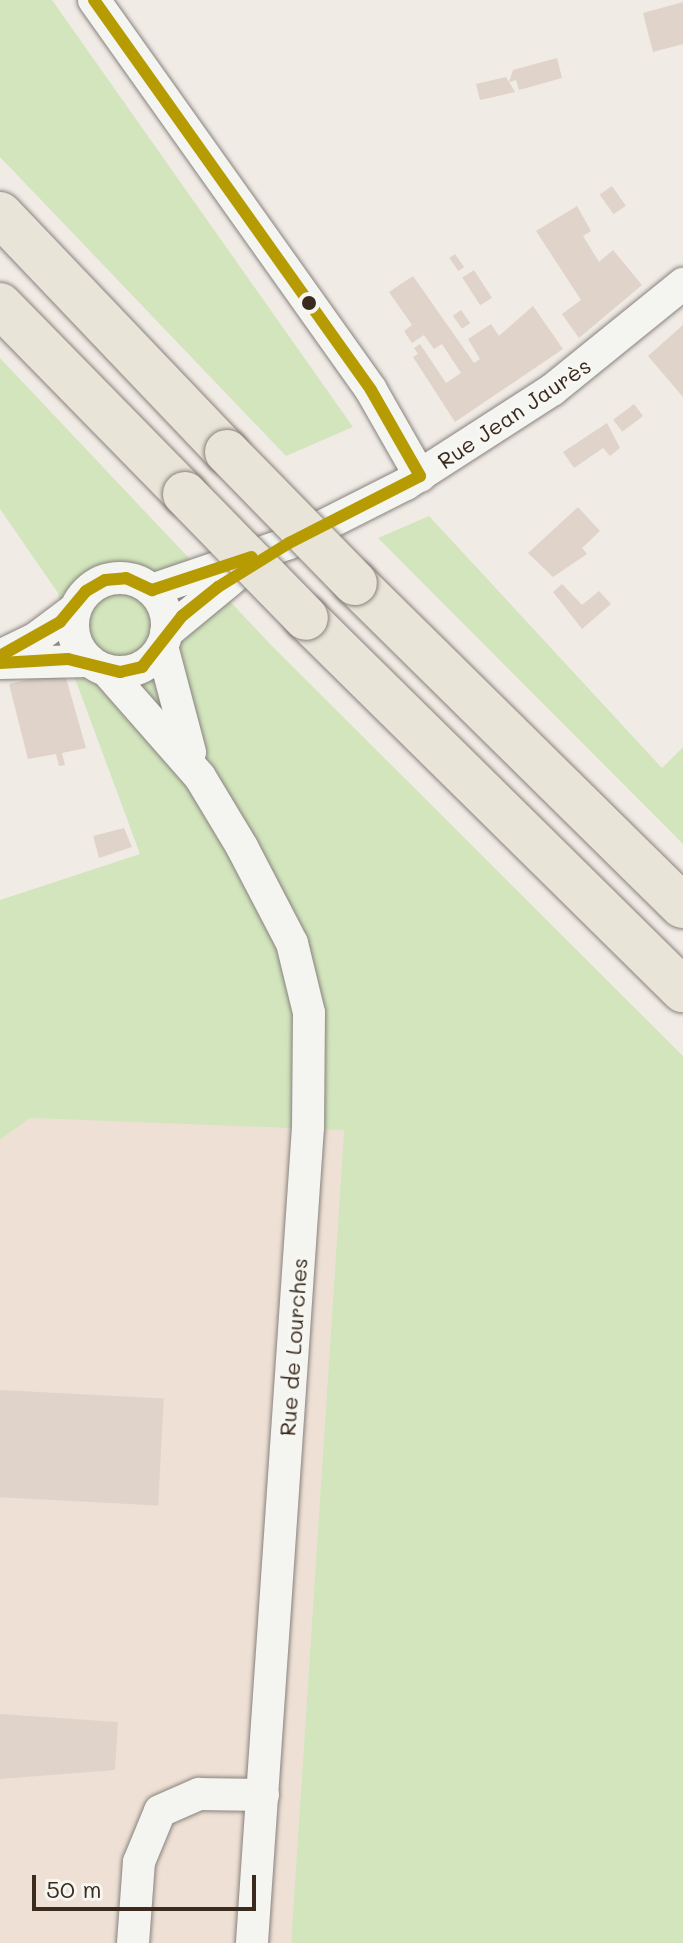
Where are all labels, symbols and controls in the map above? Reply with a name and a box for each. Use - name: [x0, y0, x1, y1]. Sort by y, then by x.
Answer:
- unlabelled marker: [301, 295, 317, 311]
- street label: Rue Jean Jaurès: [432, 352, 596, 474]
- street label: Rue de Lourches: [274, 1257, 312, 1437]
- scale bar: [36, 1859, 260, 1909]
- text: 50 m: [46, 1873, 102, 1904]

